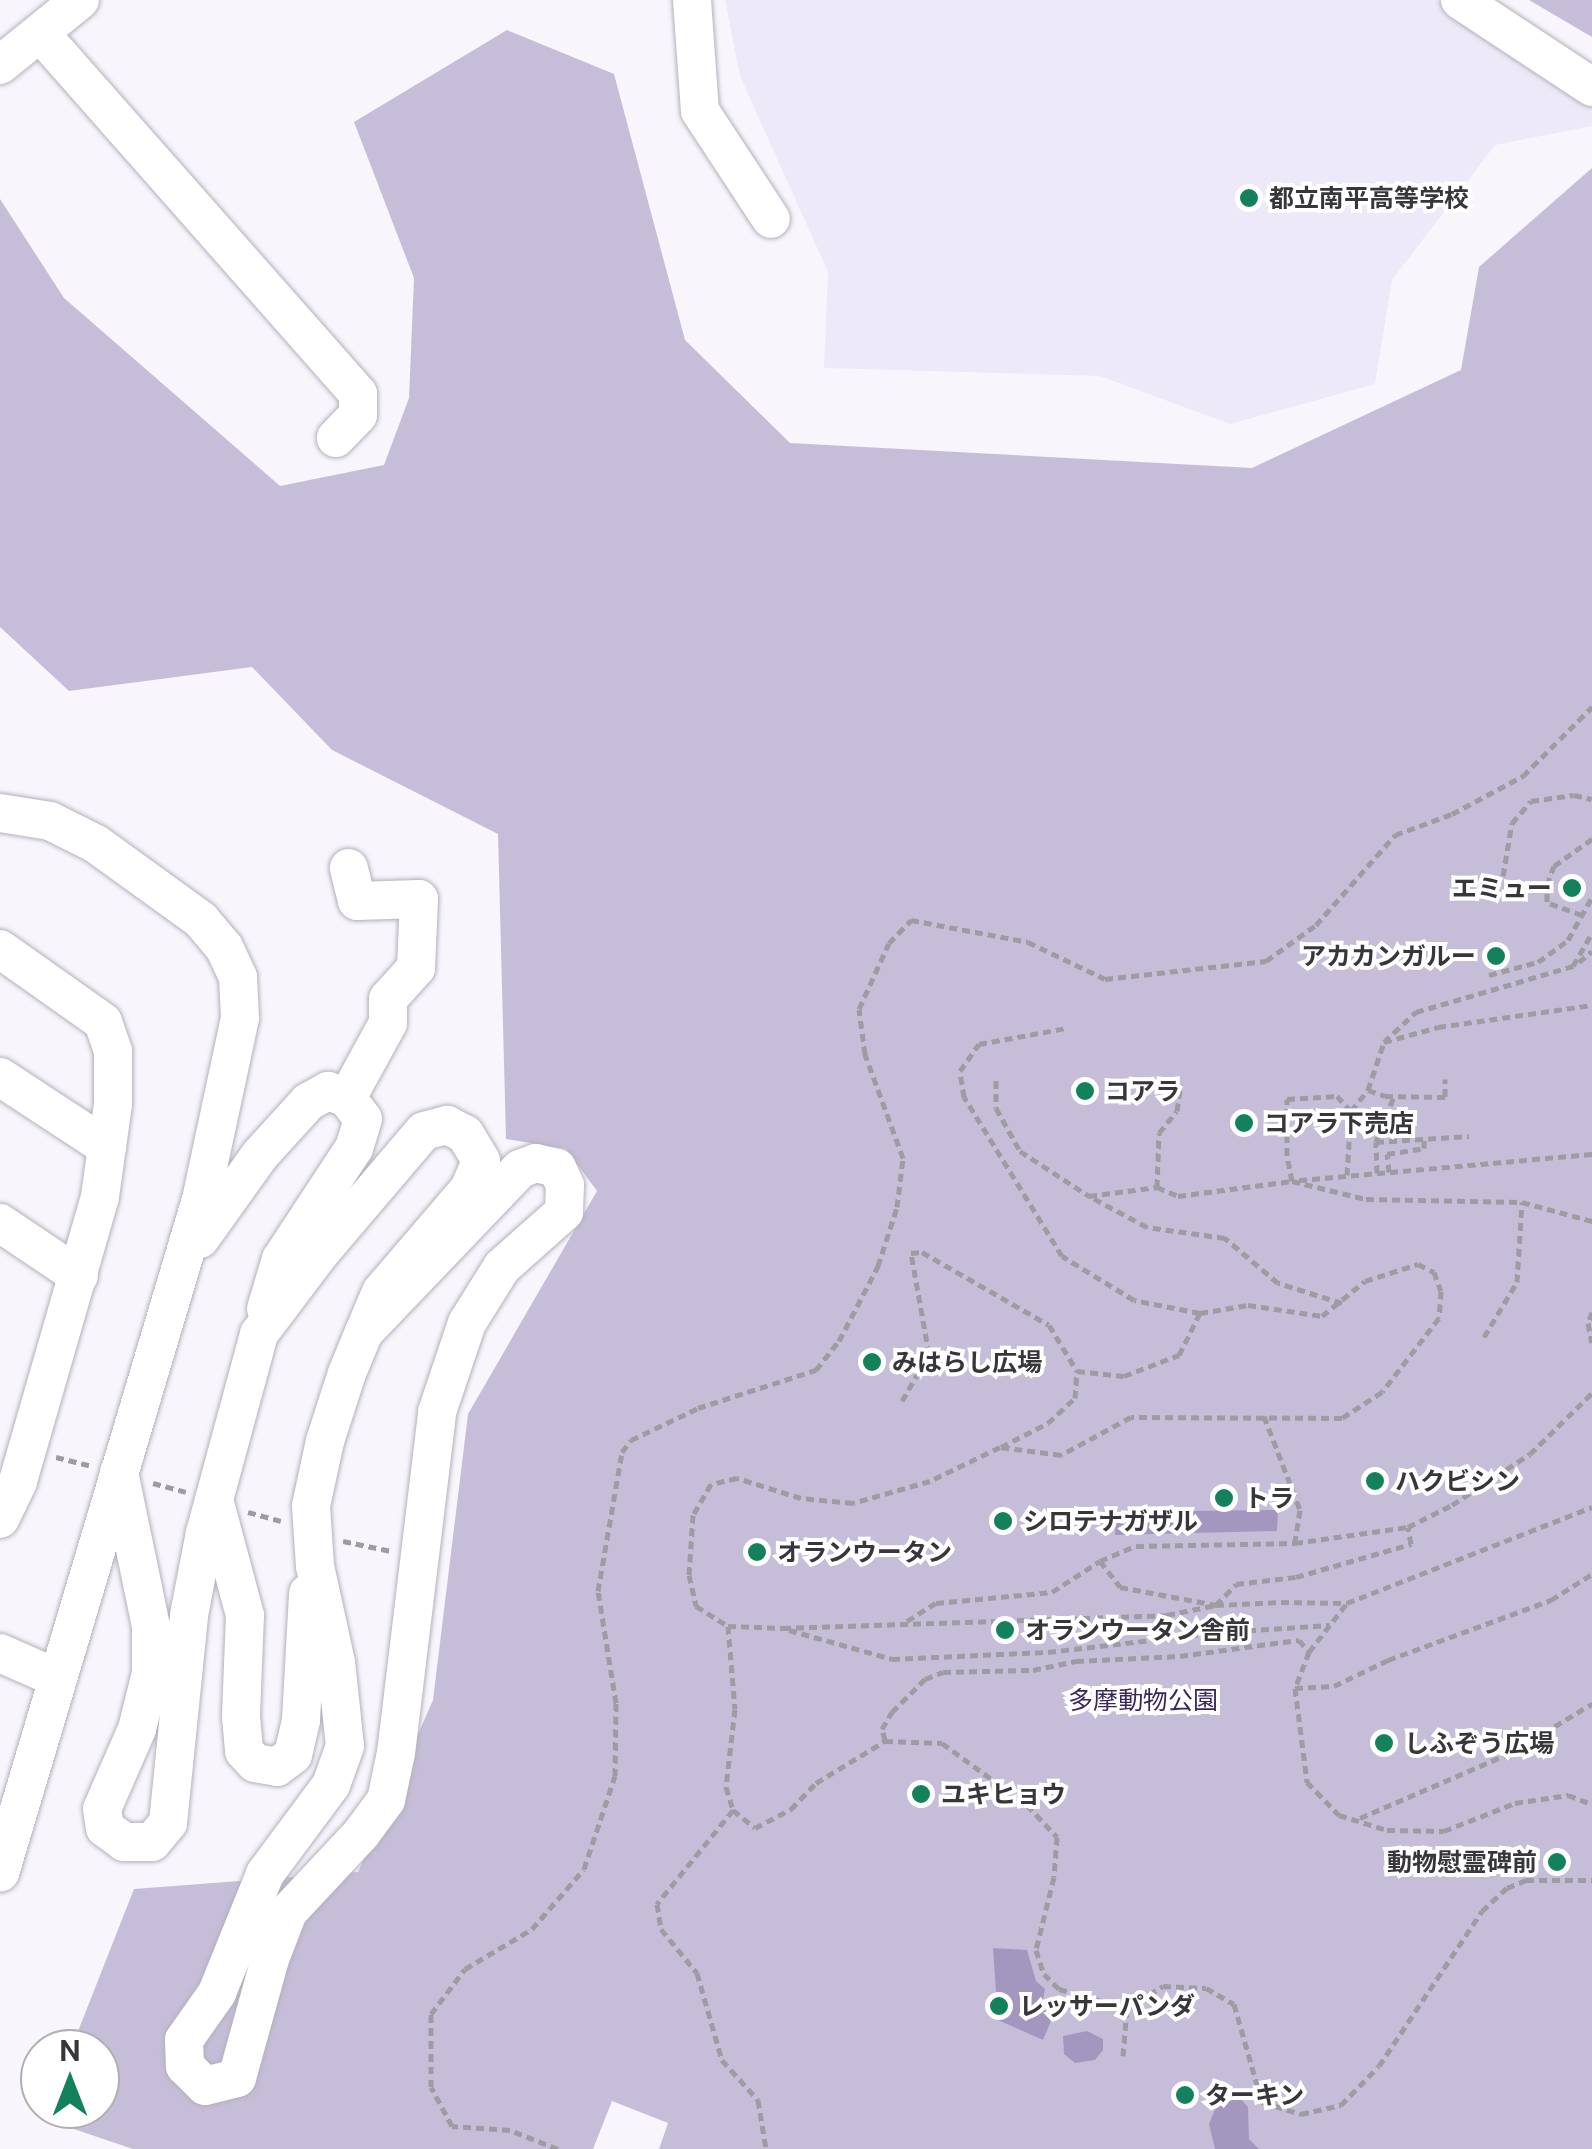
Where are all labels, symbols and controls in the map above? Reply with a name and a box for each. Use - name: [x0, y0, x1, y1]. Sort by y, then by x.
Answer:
- place label: 都立南平高等学校: [1269, 183, 1469, 213]
- marker: 都立南平高等学校: [1238, 187, 1260, 209]
- place label: エミュー: [1452, 873, 1552, 903]
- marker: エミュー: [1561, 877, 1583, 899]
- place label: アカカンガルー: [1301, 941, 1476, 971]
- marker: アカカンガルー: [1485, 945, 1507, 967]
- place label: コアラ: [1105, 1076, 1180, 1106]
- marker: コアラ: [1074, 1080, 1096, 1102]
- place label: コアラ下売店: [1264, 1108, 1414, 1138]
- marker: コアラ下売店: [1233, 1112, 1255, 1134]
- place label: みはらし広場: [892, 1347, 1042, 1377]
- marker: みはらし広場: [861, 1351, 883, 1373]
- place label: ハクビシン: [1395, 1466, 1520, 1496]
- marker: ハクビシン: [1364, 1470, 1386, 1492]
- place label: トラ: [1244, 1483, 1294, 1513]
- marker: トラ: [1213, 1487, 1235, 1509]
- place label: シロテナガザル: [1023, 1506, 1198, 1536]
- marker: シロテナガザル: [992, 1510, 1014, 1532]
- place label: オランウータン: [777, 1537, 952, 1567]
- marker: オランウータン: [746, 1541, 768, 1563]
- place label: オランウータン舎前: [1025, 1615, 1250, 1645]
- marker: オランウータン舎前: [994, 1619, 1016, 1641]
- park label: 多摩動物公園: [1068, 1685, 1218, 1715]
- place label: しふぞう広場: [1404, 1728, 1554, 1758]
- marker: しふぞう広場: [1373, 1732, 1395, 1754]
- place label: ユキヒョウ: [941, 1779, 1066, 1809]
- marker: ユキヒョウ: [910, 1783, 932, 1805]
- place label: 動物慰霊碑前: [1387, 1847, 1537, 1877]
- marker: 動物慰霊碑前: [1546, 1851, 1568, 1873]
- place label: レッサーパンダ: [1019, 1991, 1194, 2021]
- marker: レッサーパンダ: [988, 1995, 1010, 2017]
- north arrow: [20, 2029, 120, 2129]
- text: N: [59, 2034, 81, 2067]
- place label: ターキン: [1205, 2080, 1305, 2110]
- marker: ターキン: [1174, 2084, 1196, 2106]

